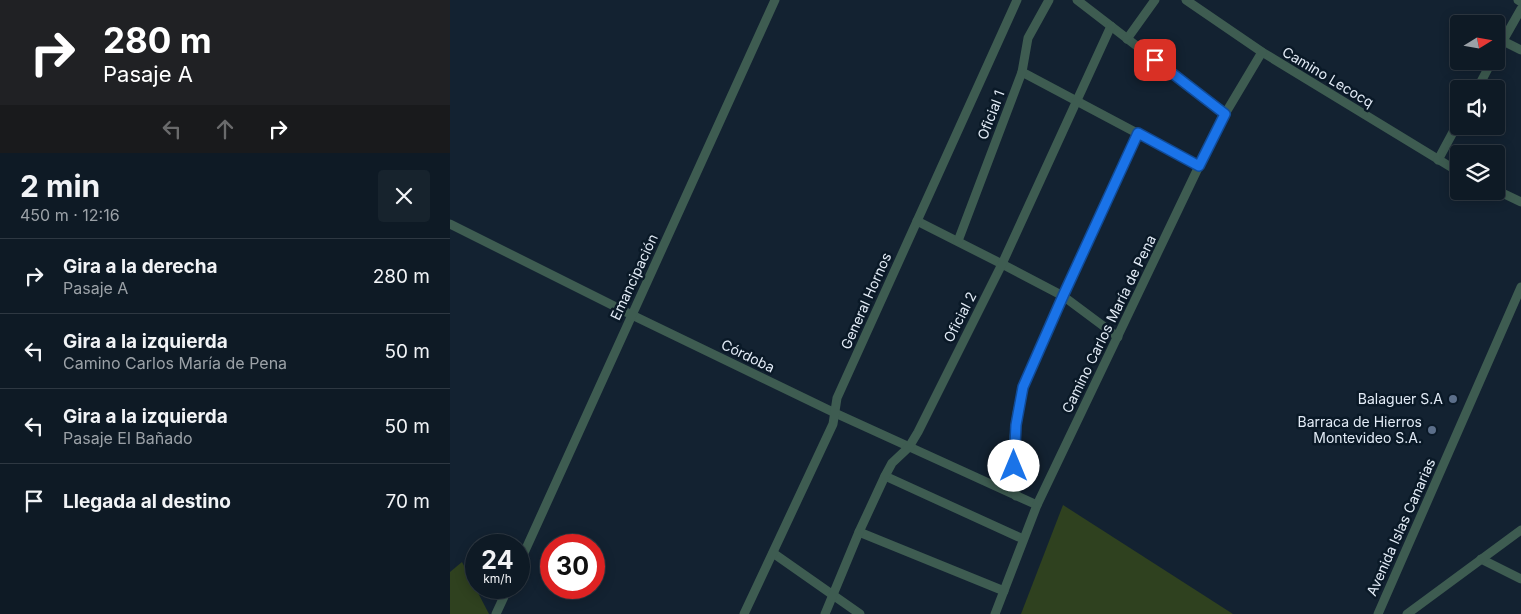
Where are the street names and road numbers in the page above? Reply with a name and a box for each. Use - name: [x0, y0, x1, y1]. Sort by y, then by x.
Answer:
- street label: Camino Lecocq: [1280, 43, 1377, 110]
- street label: Oficial 1: [973, 88, 1008, 142]
- street label: Emancipación: [606, 231, 661, 322]
- street label: Camino Carlos María de Pena: [1058, 232, 1159, 416]
- street label: General Hornos: [837, 250, 894, 352]
- street label: Oficial 2: [940, 289, 979, 345]
- street label: Córdoba: [719, 335, 778, 376]
- street label: Avenida Islas Canarias: [1363, 455, 1439, 598]

